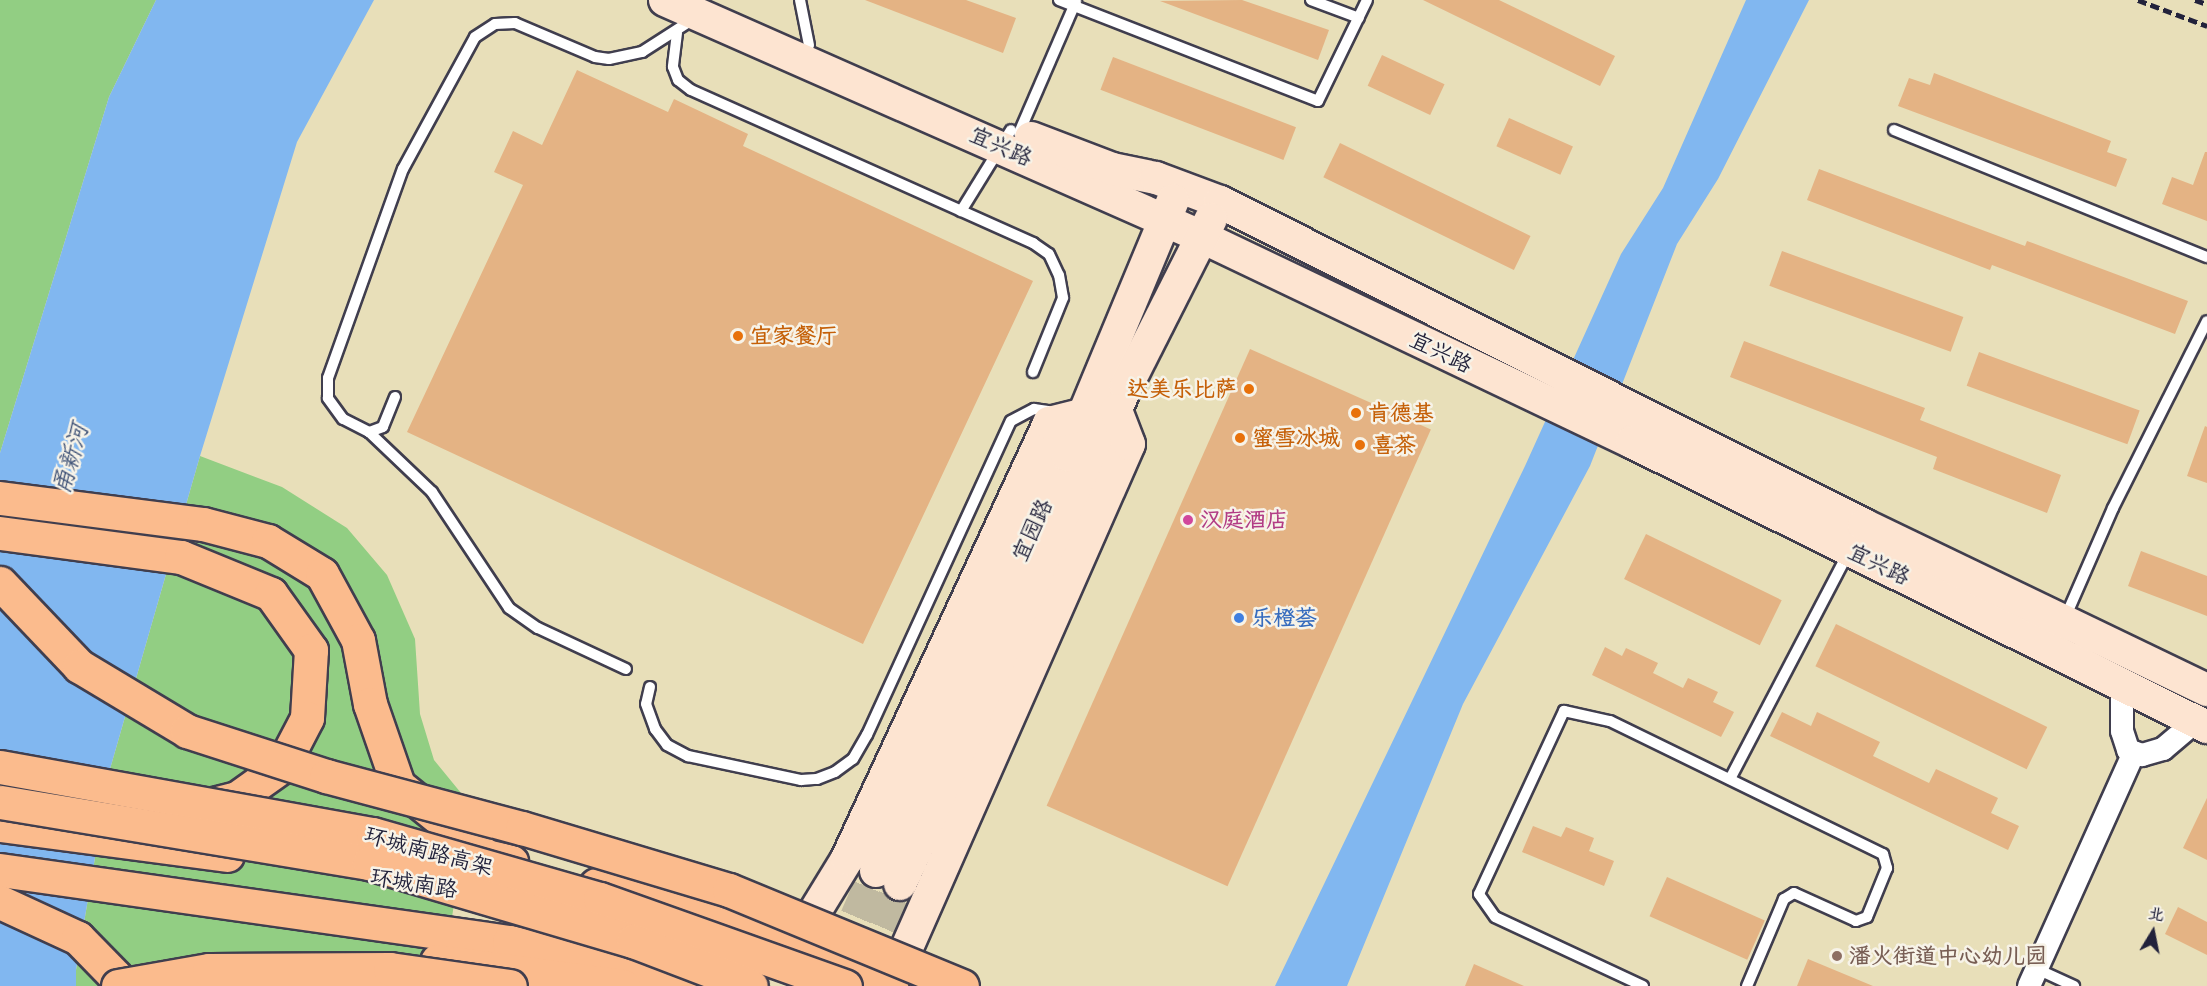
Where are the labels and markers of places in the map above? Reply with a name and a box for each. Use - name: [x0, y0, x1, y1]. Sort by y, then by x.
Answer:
- place label: 宜家餐厅: [750, 323, 838, 349]
- marker: 宜家餐厅: [731, 329, 745, 343]
- place label: 达美乐比萨: [1127, 376, 1237, 402]
- marker: 达美乐比萨: [1242, 382, 1256, 396]
- place label: 肯德基: [1368, 400, 1434, 426]
- marker: 肯德基: [1349, 406, 1363, 420]
- place label: 蜜雪冰城: [1252, 425, 1340, 451]
- marker: 蜜雪冰城: [1233, 431, 1247, 445]
- place label: 喜茶: [1372, 432, 1416, 458]
- marker: 喜茶: [1353, 438, 1367, 452]
- place label: 汉庭酒店: [1200, 507, 1288, 533]
- marker: 汉庭酒店: [1181, 513, 1195, 527]
- place label: 乐橙荟: [1251, 605, 1317, 631]
- marker: 乐橙荟: [1232, 611, 1246, 625]
- place label: 潘火街道中心幼儿园: [1849, 943, 2047, 969]
- marker: 潘火街道中心幼儿园: [1830, 949, 1844, 963]

